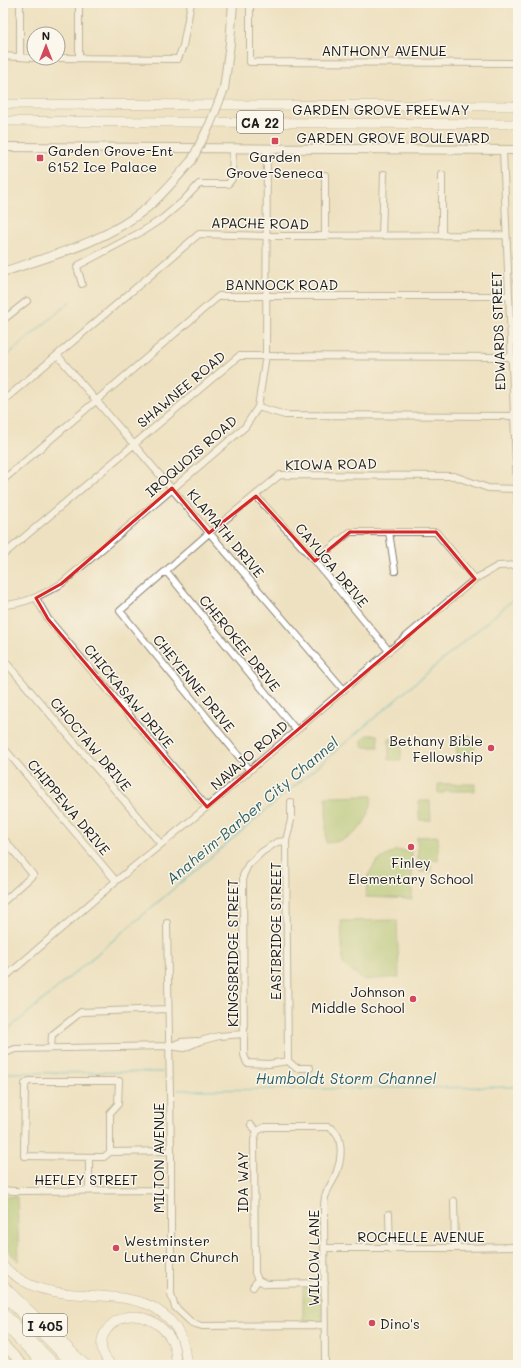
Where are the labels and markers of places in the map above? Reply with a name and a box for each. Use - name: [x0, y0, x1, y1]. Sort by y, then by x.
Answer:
- marker: Garden Grove-Seneca: [270, 136, 280, 146]
- place label: Garden Grove-Ent 6152 Ice Palace: [48, 141, 174, 176]
- place label: Garden Grove-Seneca: [226, 147, 324, 182]
- marker: Garden Grove-Ent 6152 Ice Palace: [35, 153, 45, 163]
- place label: Bethany Bible Fellowship: [389, 731, 483, 766]
- marker: Bethany Bible Fellowship: [486, 743, 496, 753]
- marker: Finley Elementary School: [406, 842, 416, 852]
- place label: Finley Elementary School: [348, 853, 474, 888]
- place label: Johnson Middle School: [311, 982, 405, 1017]
- marker: Johnson Middle School: [408, 994, 418, 1004]
- place label: Westminster Lutheran Church: [124, 1231, 239, 1266]
- marker: Westminster Lutheran Church: [111, 1243, 121, 1253]
- place label: Dino's: [380, 1314, 420, 1333]
- marker: Dino's: [367, 1318, 377, 1328]

